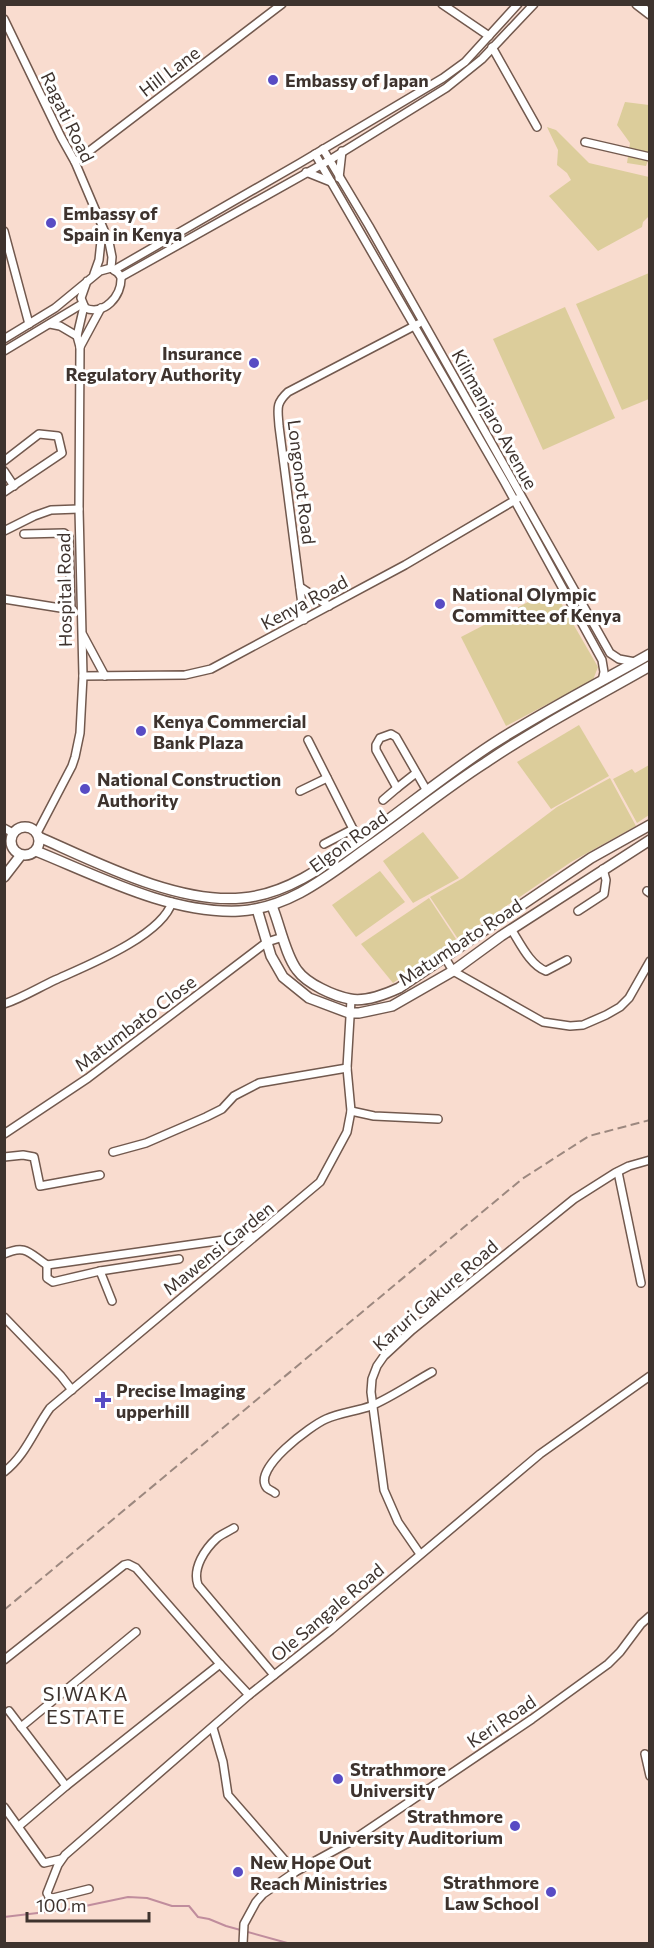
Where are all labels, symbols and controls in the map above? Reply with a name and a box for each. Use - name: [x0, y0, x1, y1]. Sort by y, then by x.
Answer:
- street label: Hill Lane: [134, 41, 204, 101]
- street label: Ragati Road: [37, 68, 99, 166]
- place label: Embassy of Japan: [285, 69, 429, 91]
- marker: Embassy of Japan: [266, 73, 280, 87]
- place label: Embassy of Spain in Kenya: [63, 202, 182, 245]
- marker: Embassy of Spain in Kenya: [44, 216, 58, 230]
- place label: Insurance Regulatory Authority: [65, 342, 242, 385]
- street label: Kilimanjaro Avenue: [447, 345, 543, 493]
- marker: Insurance Regulatory Authority: [247, 356, 261, 370]
- street label: Longonot Road: [283, 418, 321, 546]
- street label: Hospital Road: [52, 533, 76, 647]
- street label: Kenya Road: [257, 570, 351, 634]
- place label: National Olympic Committee of Kenya: [452, 583, 621, 626]
- marker: National Olympic Committee of Kenya: [433, 597, 447, 611]
- place label: Kenya Commercial Bank Plaza: [153, 710, 306, 753]
- marker: Kenya Commercial Bank Plaza: [134, 724, 148, 738]
- place label: National Construction Authority: [97, 768, 281, 811]
- marker: National Construction Authority: [78, 782, 92, 796]
- street label: Elgon Road: [305, 805, 391, 877]
- street label: Matumbato Road: [394, 894, 526, 990]
- street label: Matumbato Close: [70, 970, 200, 1076]
- street label: Mawensi Garden: [158, 1197, 278, 1299]
- street label: Karuri Gakure Road: [368, 1235, 502, 1355]
- place label: Precise Imaging upperhill: [116, 1379, 246, 1422]
- marker: Precise Imaging upperhill: [94, 1391, 112, 1409]
- street label: Ole Sangale Road: [266, 1558, 388, 1666]
- district label: SIWAKA ESTATE: [43, 1681, 129, 1728]
- street label: Keri Road: [462, 1690, 540, 1752]
- place label: Strathmore University: [350, 1758, 446, 1801]
- marker: Strathmore University: [331, 1772, 345, 1786]
- place label: Strathmore University Auditorium: [319, 1805, 503, 1848]
- marker: Strathmore University Auditorium: [508, 1819, 522, 1833]
- place label: New Hope Out Reach Ministries: [250, 1851, 387, 1894]
- marker: New Hope Out Reach Ministries: [231, 1865, 245, 1879]
- place label: Strathmore Law School: [443, 1871, 539, 1914]
- scale bar: [27, 1885, 148, 1923]
- marker: Strathmore Law School: [544, 1885, 558, 1899]
- text: 100 m: [36, 1894, 86, 1916]

